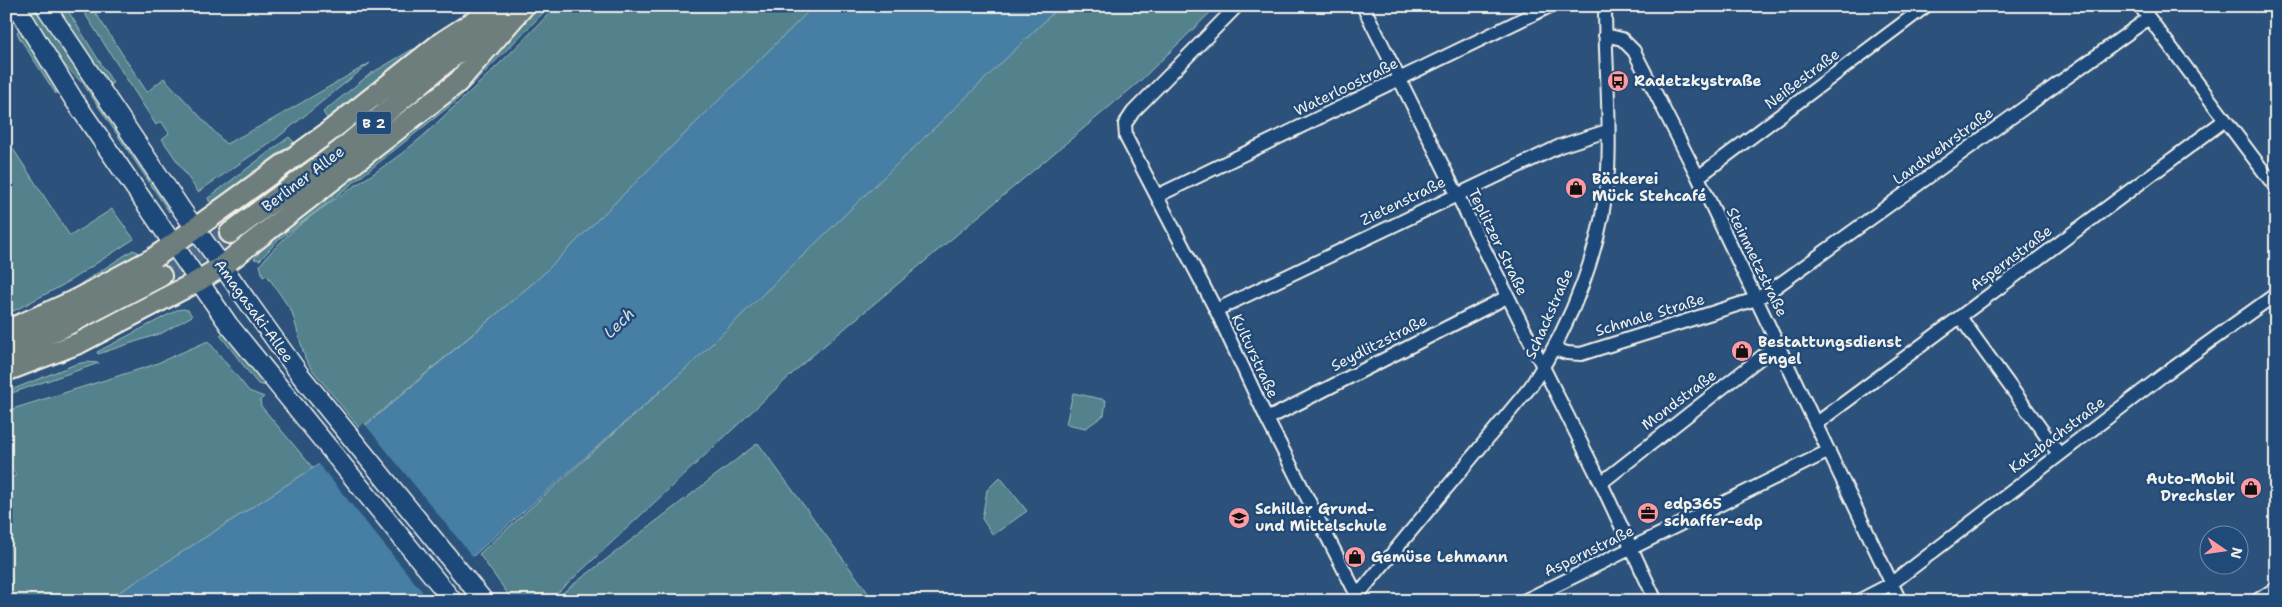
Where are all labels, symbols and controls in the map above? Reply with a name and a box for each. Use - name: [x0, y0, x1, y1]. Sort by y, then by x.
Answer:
- street label: Neißestraße: [1760, 44, 1844, 114]
- street label: Waterloostraße: [1291, 53, 1401, 121]
- bus stop icon: Radetzkystraße: [1606, 69, 1630, 93]
- place label: Radetzkystraße: [1634, 71, 1762, 91]
- street label: Landwehrstraße: [1889, 103, 1997, 189]
- road number: B 2: [356, 112, 392, 134]
- street label: Berliner Allee: [258, 141, 348, 217]
- place label: Bäckerei Mück Stehcafé: [1592, 169, 1706, 206]
- street label: Zietenstraße: [1357, 172, 1449, 230]
- shop icon: Bäckerei Mück Stehcafé: [1564, 176, 1588, 200]
- street label: Teplitzer Straße: [1463, 185, 1533, 299]
- street label: Steinmetzstraße: [1722, 204, 1792, 320]
- street label: Aspernstraße: [1966, 221, 2056, 295]
- street label: Amagasaki-Allee: [210, 255, 298, 367]
- street label: Schackstraße: [1520, 266, 1578, 362]
- street label: Schmale Straße: [1593, 289, 1707, 341]
- water label: Lech: [599, 303, 639, 343]
- street label: Seydlitzstraße: [1327, 310, 1431, 376]
- street label: Kulturstraße: [1227, 311, 1283, 401]
- place label: Bestattungsdienst Engel: [1758, 332, 1902, 369]
- shop icon: Bestattungsdienst Engel: [1730, 339, 1754, 363]
- street label: Mondstraße: [1637, 365, 1721, 435]
- street label: Katzbachstraße: [2005, 392, 2109, 478]
- place label: Auto-Mobil Drechsler: [2146, 469, 2235, 506]
- shop icon: Auto-Mobil Drechsler: [2239, 476, 2263, 500]
- place label: edp365 schaffer-edp: [1664, 494, 1763, 531]
- place label: Schiller Grund- und Mittelschule: [1255, 499, 1387, 536]
- office icon: edp365 schaffer-edp: [1636, 501, 1660, 525]
- school or university icon: Schiller Grund- und Mittelschule: [1227, 506, 1251, 530]
- street label: Aspernstraße: [1541, 521, 1637, 581]
- north arrow: [2200, 524, 2250, 574]
- shop icon: Gemüse Lehmann: [1343, 545, 1367, 569]
- text: N: [2227, 545, 2247, 560]
- place label: Gemüse Lehmann: [1371, 547, 1508, 567]

